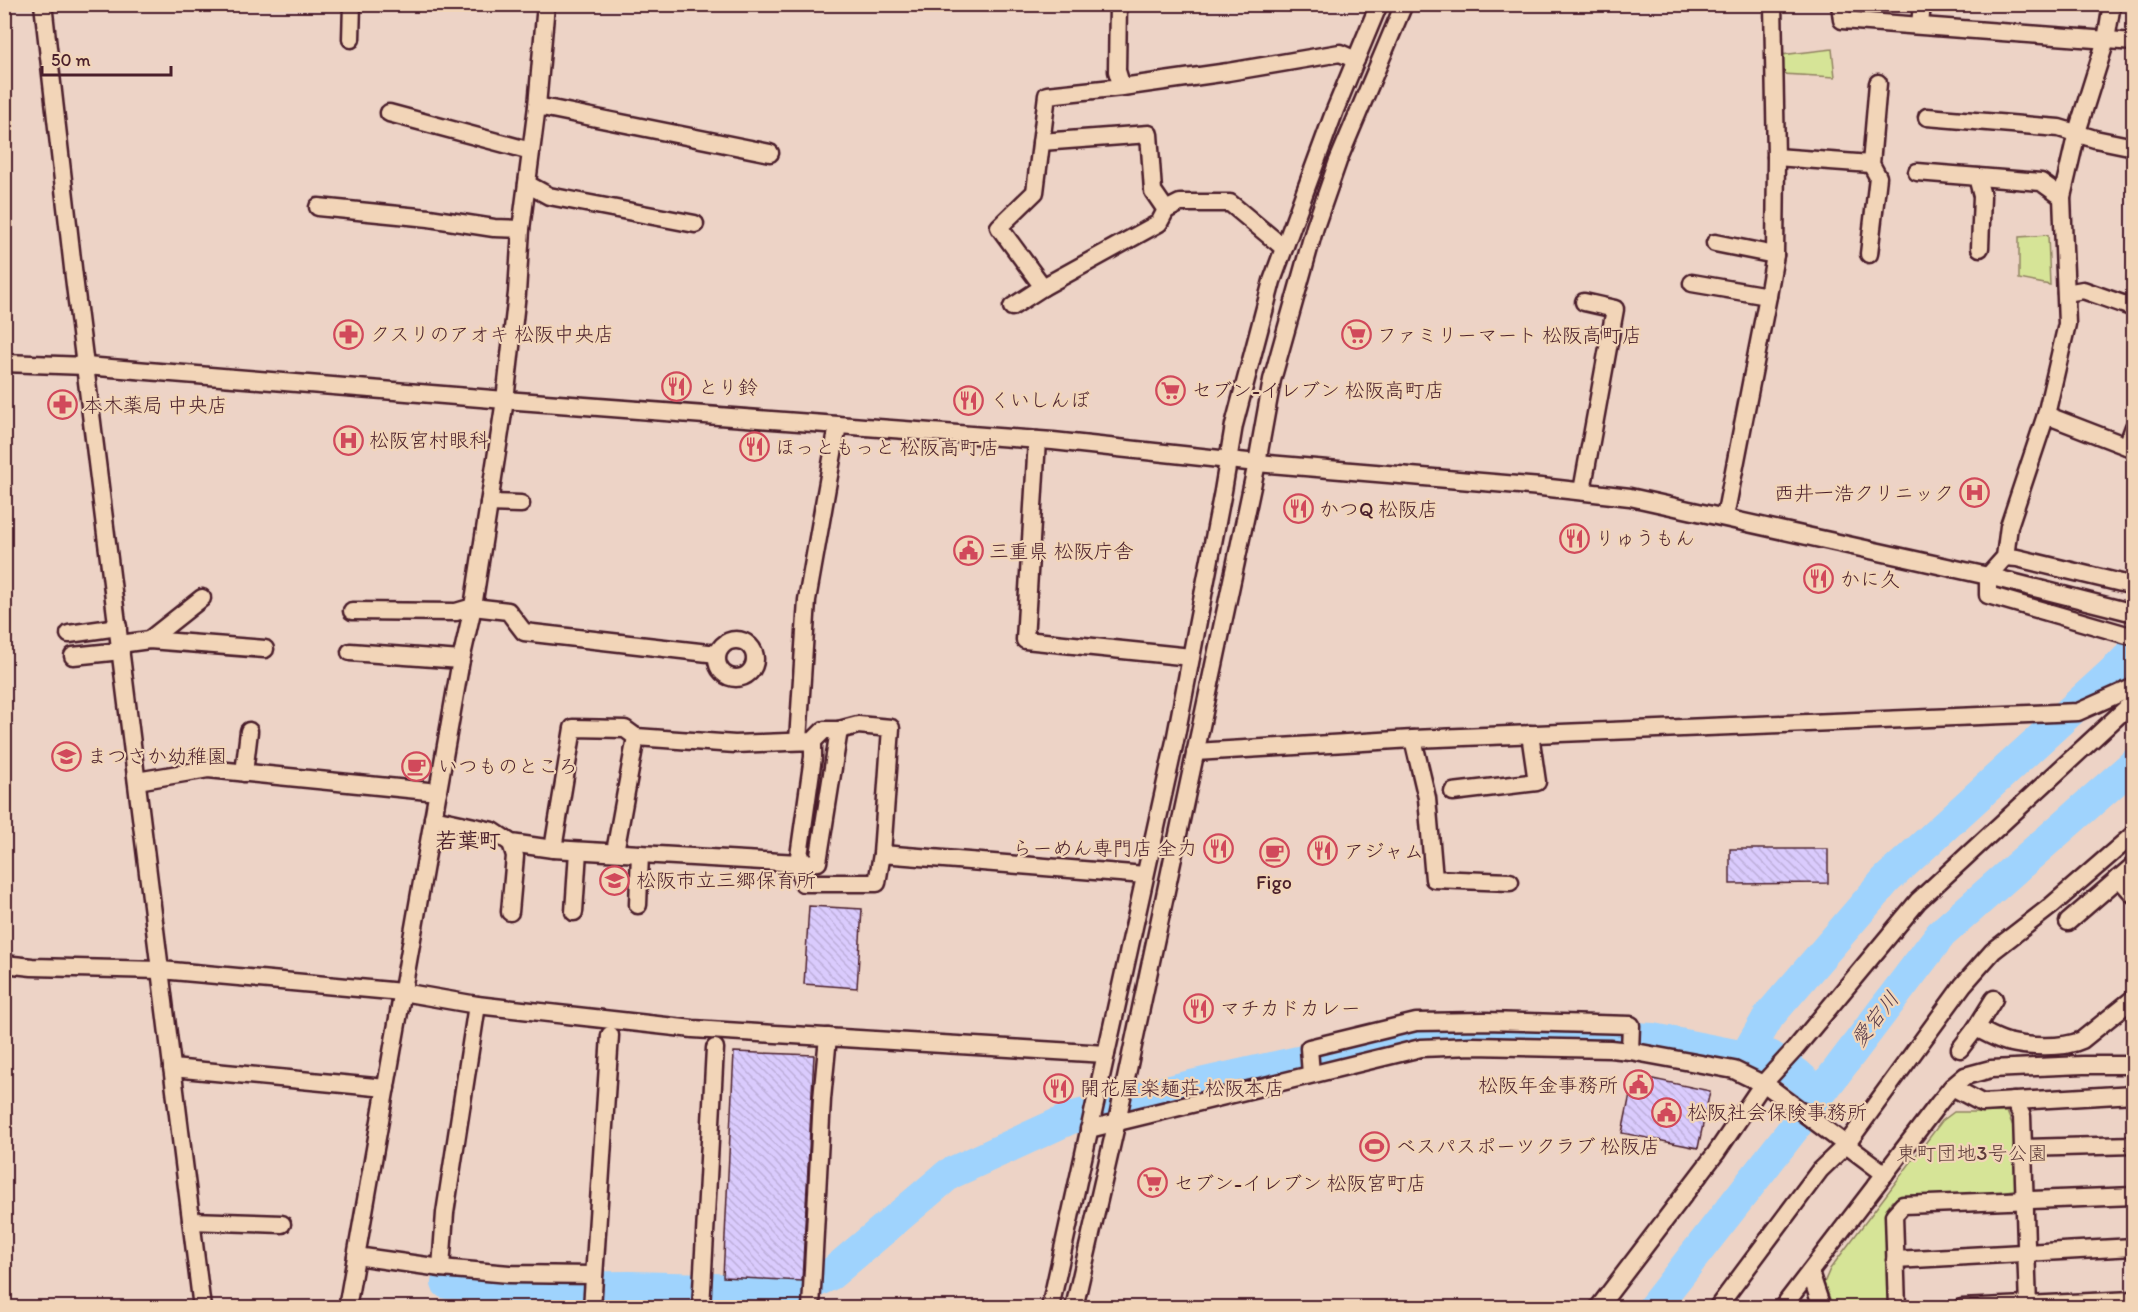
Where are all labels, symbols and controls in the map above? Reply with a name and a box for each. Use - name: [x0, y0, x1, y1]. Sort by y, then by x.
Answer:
- scale bar: [42, 39, 171, 77]
- text: 50 m: [51, 49, 91, 71]
- pharmacy icon: クスリのアオキ 松阪中央店: [333, 318, 365, 350]
- supermarket icon: ファミリーマート 松阪高町店: [1340, 319, 1372, 351]
- place label: クスリのアオキ 松阪中央店: [370, 322, 614, 346]
- place label: ファミリーマート 松阪高町店: [1377, 323, 1642, 347]
- restaurant icon: とり鈴: [661, 371, 693, 403]
- supermarket icon: セブン-イレブン 松阪高町店: [1155, 374, 1187, 406]
- place label: とり鈴: [698, 375, 758, 399]
- place label: セブン-イレブン 松阪高町店: [1192, 378, 1445, 402]
- restaurant icon: くいしんぼ: [953, 384, 985, 416]
- place label: くいしんぼ: [990, 388, 1090, 412]
- pharmacy icon: 本木薬局 中央店: [46, 389, 78, 421]
- place label: 本木薬局 中央店: [83, 393, 228, 417]
- hospital icon: 松阪宮村眼科: [332, 424, 364, 456]
- place label: 松阪宮村眼科: [369, 428, 489, 452]
- restaurant icon: ほっともっと 松阪高町店: [738, 431, 770, 463]
- place label: ほっともっと 松阪高町店: [775, 435, 1000, 459]
- hospital icon: 西井一浩クリニック: [1959, 477, 1991, 509]
- place label: 西井一浩クリニック: [1774, 481, 1954, 505]
- restaurant icon: かつQ 松阪店: [1282, 493, 1314, 525]
- place label: かつQ 松阪店: [1319, 497, 1438, 521]
- restaurant icon: りゅうもん: [1558, 522, 1590, 554]
- place label: りゅうもん: [1595, 526, 1695, 550]
- public building icon: 三重県 松阪庁舎: [952, 535, 984, 567]
- place label: 三重県 松阪庁舎: [989, 539, 1134, 563]
- restaurant icon: かに久: [1803, 563, 1835, 595]
- place label: かに久: [1840, 567, 1900, 591]
- school or university icon: まつさか幼稚園: [50, 740, 82, 772]
- place label: まつさか幼稚園: [87, 744, 227, 768]
- cafe icon: いつものところ: [401, 750, 433, 782]
- place label: いつものところ: [438, 754, 578, 778]
- district label: 若葉町: [435, 827, 501, 854]
- restaurant icon: らーめん専門店 全力: [1202, 832, 1234, 864]
- restaurant icon: アジャム: [1307, 835, 1339, 867]
- place label: らーめん専門店 全力: [1013, 836, 1197, 860]
- cafe icon: Figo: [1258, 836, 1290, 868]
- place label: アジャム: [1344, 839, 1424, 863]
- school or university icon: 松阪市立三郷保育所: [599, 864, 631, 896]
- place label: 松阪市立三郷保育所: [636, 868, 816, 892]
- place label: Figo: [1256, 870, 1292, 894]
- water label: 愛宕川: [1845, 986, 1904, 1051]
- restaurant icon: マチカドカレー: [1183, 992, 1215, 1024]
- place label: マチカドカレー: [1220, 996, 1361, 1020]
- public building icon: 松阪年金事務所: [1623, 1069, 1655, 1101]
- restaurant icon: 開花屋楽麺荘 松阪本店: [1043, 1072, 1075, 1104]
- place label: 松阪年金事務所: [1478, 1073, 1618, 1097]
- place label: 開花屋楽麺荘 松阪本店: [1080, 1076, 1285, 1100]
- public building icon: 松阪社会保険事務所: [1650, 1096, 1682, 1128]
- place label: 松阪社会保険事務所: [1687, 1100, 1867, 1124]
- sports icon: ベスパスポーツクラブ 松阪店: [1359, 1130, 1391, 1162]
- place label: ベスパスポーツクラブ 松阪店: [1396, 1134, 1660, 1158]
- park label: 東町団地3号公園: [1897, 1141, 2047, 1165]
- supermarket icon: セブン-イレブン 松阪宮町店: [1137, 1167, 1169, 1199]
- place label: セブン-イレブン 松阪宮町店: [1174, 1171, 1427, 1195]

